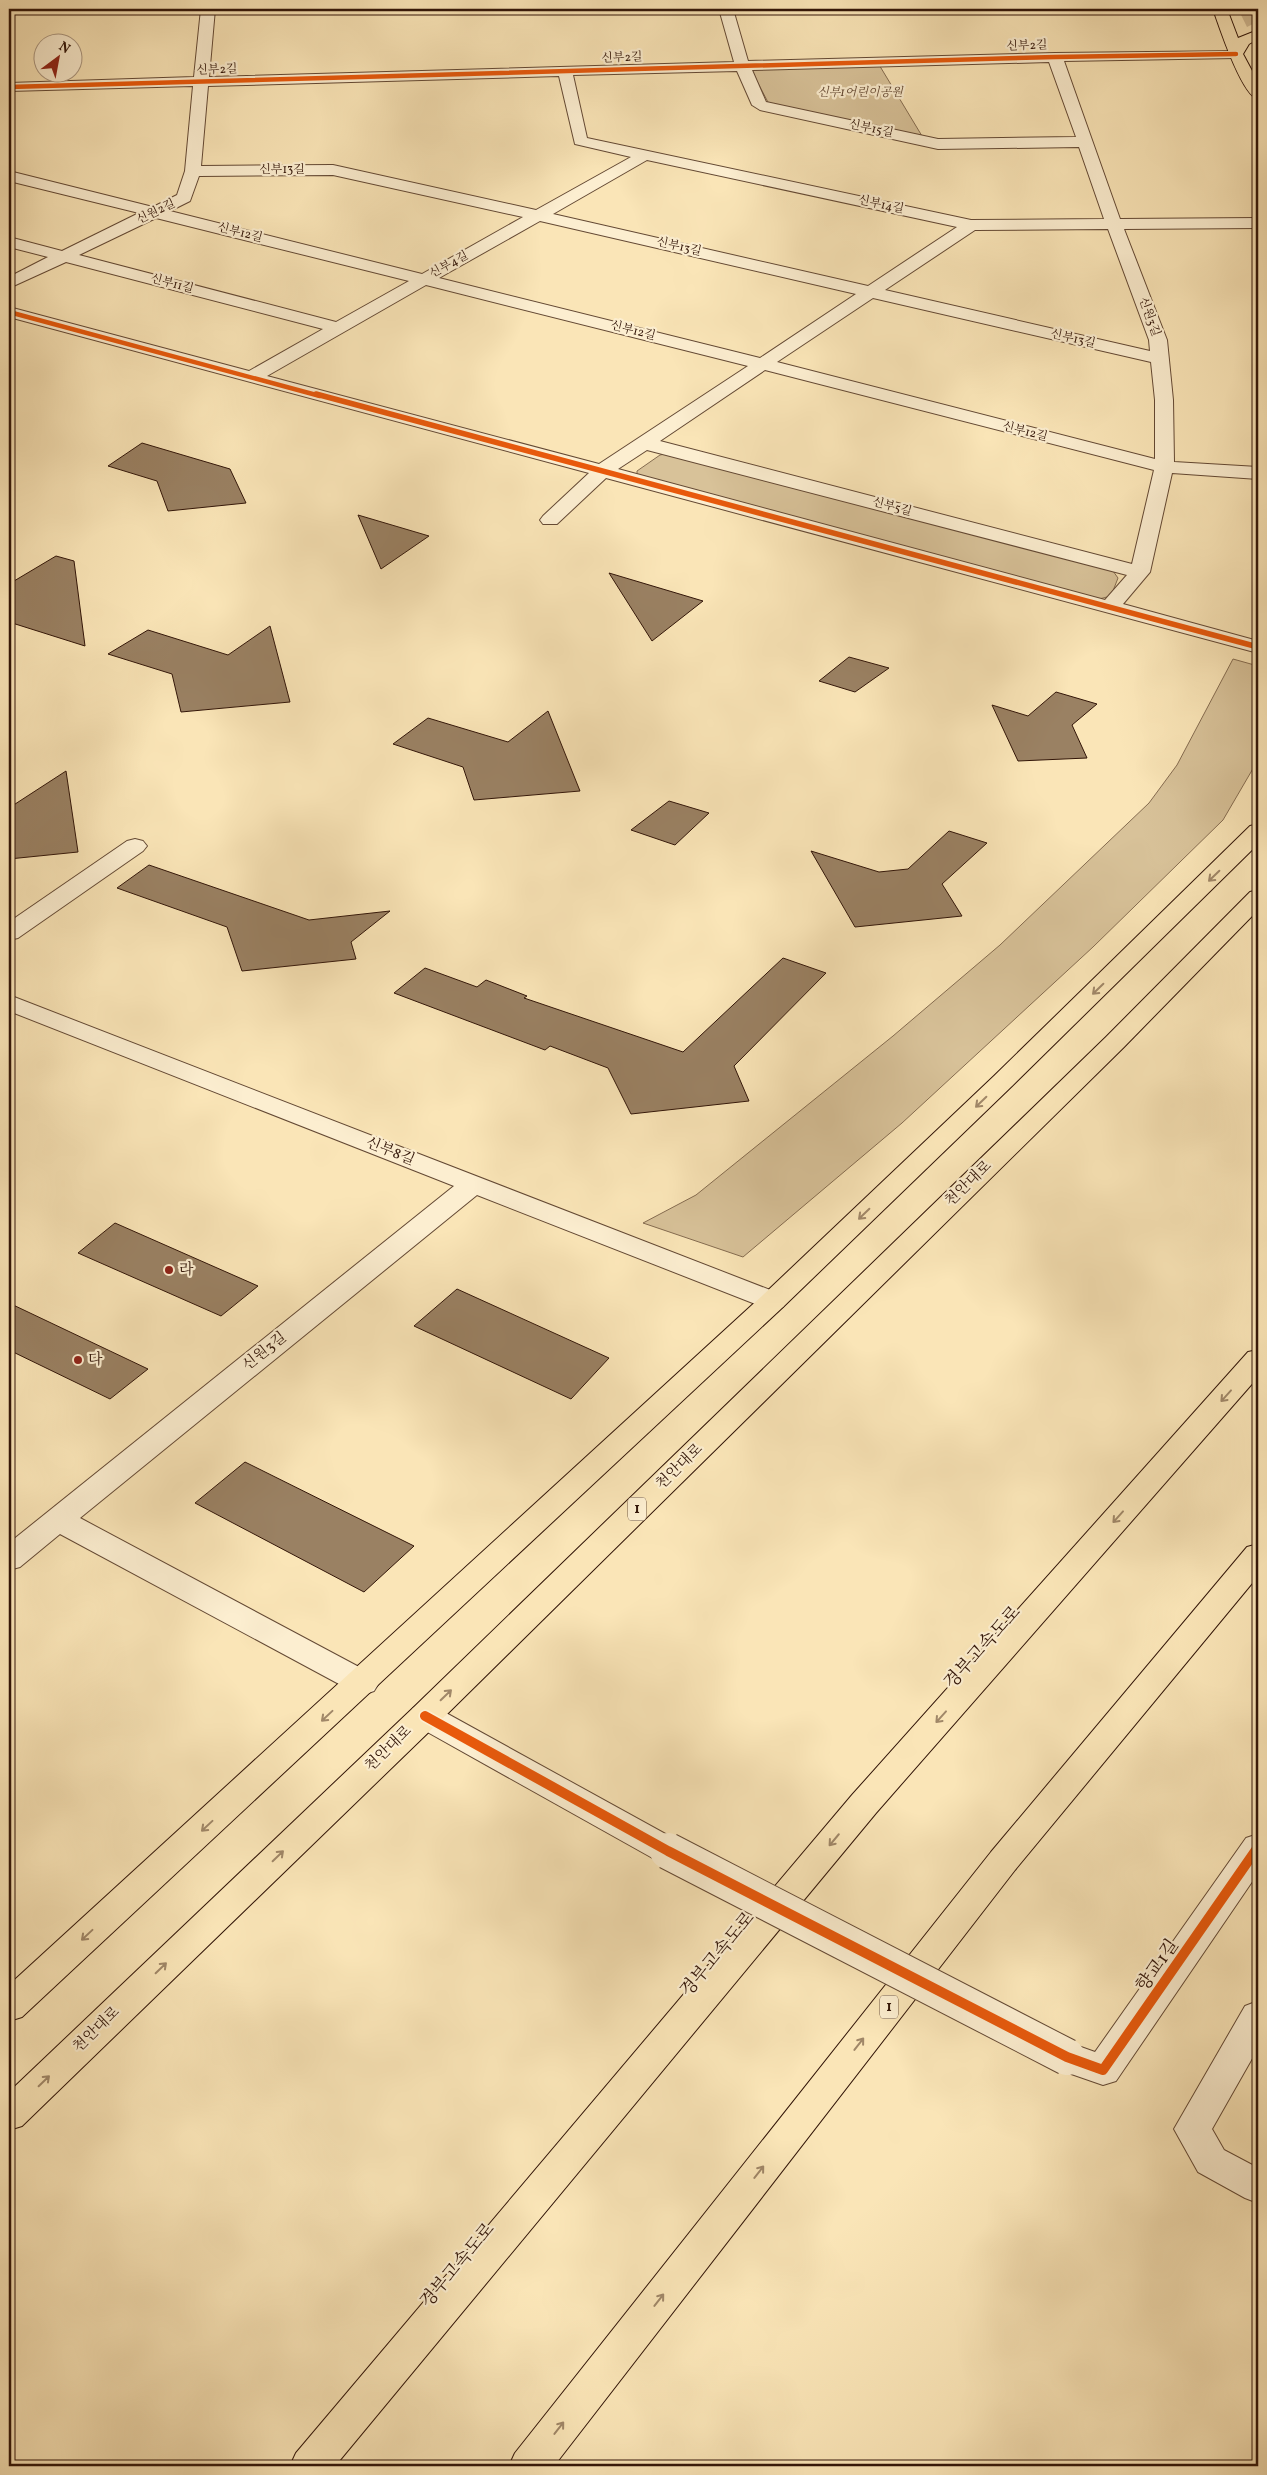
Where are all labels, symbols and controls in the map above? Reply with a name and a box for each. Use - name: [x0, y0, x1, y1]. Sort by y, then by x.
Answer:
- north arrow: [32, 32, 82, 82]
- text: N: [55, 37, 73, 59]
- street label: 신부2길: [1006, 37, 1048, 55]
- street label: 신부2길: [601, 49, 643, 67]
- street label: 신부2길: [196, 61, 238, 79]
- park label: 신부1어린이공원: [817, 85, 904, 101]
- street label: 신부15길: [847, 116, 895, 142]
- street label: 신부13길: [259, 162, 305, 178]
- street label: 신부14길: [857, 192, 905, 218]
- street label: 신원2길: [134, 196, 178, 228]
- street label: 신부12길: [216, 220, 264, 246]
- street label: 신부13길: [655, 234, 703, 260]
- street label: 신부4길: [427, 248, 471, 282]
- street label: 신부11길: [149, 271, 195, 297]
- street label: 신원3길: [1134, 295, 1164, 339]
- street label: 신부12길: [609, 318, 657, 344]
- street label: 신부13길: [1049, 326, 1097, 352]
- street label: 신부12길: [1001, 419, 1049, 445]
- street label: 신부5길: [870, 494, 914, 520]
- one-way arrow: [1208, 869, 1220, 882]
- one-way arrow: [1091, 983, 1104, 995]
- one-way arrow: [975, 1096, 987, 1108]
- street label: 신부8길: [362, 1133, 418, 1171]
- street label: 천안대로: [941, 1156, 998, 1212]
- one-way arrow: [857, 1208, 870, 1220]
- place label: 라: [179, 1260, 194, 1281]
- marker: 라: [163, 1264, 175, 1276]
- street label: 신원3길: [239, 1328, 291, 1376]
- place label: 다: [88, 1350, 103, 1371]
- marker: 다: [72, 1354, 84, 1366]
- one-way arrow: [1220, 1389, 1232, 1402]
- street label: 천안대로: [652, 1439, 709, 1495]
- road number: 1: [628, 1498, 646, 1520]
- one-way arrow: [1112, 1511, 1124, 1524]
- street label: 경부고속도로: [939, 1601, 1027, 1695]
- one-way arrow: [440, 1689, 452, 1701]
- one-way arrow: [320, 1710, 333, 1722]
- one-way arrow: [935, 1711, 947, 1724]
- street label: 천안대로: [361, 1721, 418, 1777]
- one-way arrow: [200, 1820, 213, 1831]
- one-way arrow: [829, 1833, 840, 1846]
- one-way arrow: [272, 1850, 285, 1862]
- street label: 경부고속도로: [675, 1907, 761, 2003]
- one-way arrow: [81, 1930, 94, 1941]
- street label: 향교1길: [1131, 1935, 1185, 1997]
- one-way arrow: [155, 1962, 168, 1974]
- road number: 1: [880, 1995, 898, 2018]
- street label: 천안대로: [69, 2002, 126, 2058]
- one-way arrow: [854, 2038, 865, 2051]
- one-way arrow: [38, 2075, 50, 2087]
- one-way arrow: [754, 2165, 764, 2179]
- street label: 경부고속도로: [415, 2218, 501, 2314]
- one-way arrow: [653, 2294, 664, 2307]
- one-way arrow: [553, 2422, 564, 2435]

